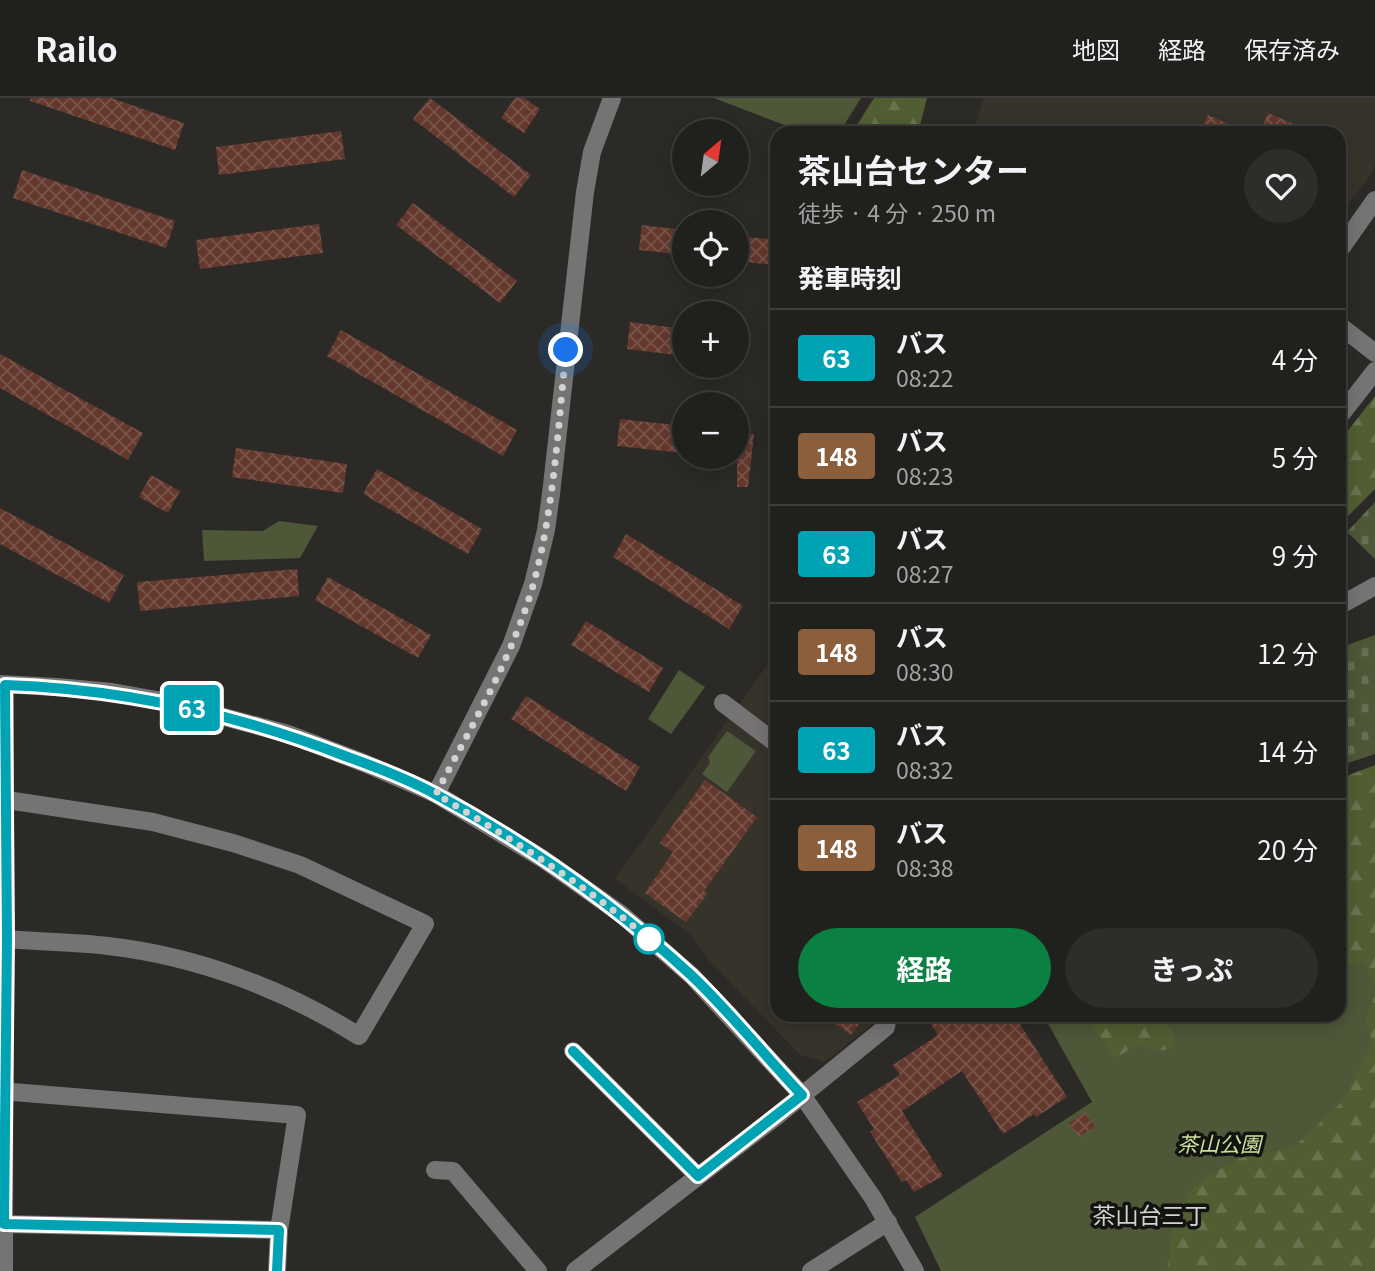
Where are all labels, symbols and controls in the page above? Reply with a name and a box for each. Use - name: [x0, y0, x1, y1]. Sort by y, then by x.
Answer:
- text: Railo: [35, 24, 118, 72]
- text: 地図: [1072, 31, 1120, 66]
- text: 経路: [1158, 31, 1206, 66]
- text: 保存済み: [1244, 31, 1340, 66]
- north arrow: [672, 119, 749, 196]
- map controls: [672, 119, 749, 469]
- text: 茶山台センター: [798, 145, 1029, 193]
- button: heart: [1244, 149, 1318, 223]
- text: 徒歩 · 4 分 · 250 m: [798, 195, 996, 229]
- button: locate: [672, 210, 749, 287]
- text: 発車時刻: [798, 258, 902, 295]
- button: +: [672, 301, 749, 378]
- text: バス: [896, 323, 948, 360]
- your location: [548, 332, 583, 367]
- text: 63: [822, 340, 851, 375]
- text: 4 分: [1272, 340, 1318, 377]
- text: 08:22: [896, 360, 953, 394]
- button: −: [672, 392, 749, 469]
- text: バス: [896, 421, 948, 458]
- text: 148: [815, 438, 858, 473]
- text: 5 分: [1272, 438, 1318, 475]
- text: 08:23: [896, 458, 953, 492]
- text: バス: [896, 519, 948, 556]
- text: 63: [822, 536, 851, 571]
- text: 9 分: [1272, 536, 1318, 573]
- text: 08:27: [896, 556, 953, 590]
- text: バス: [896, 617, 948, 654]
- text: 148: [815, 634, 858, 669]
- text: 12 分: [1257, 634, 1318, 671]
- text: 08:30: [896, 654, 953, 688]
- line badge: 63: [160, 685, 224, 731]
- text: 63: [178, 690, 206, 725]
- text: バス: [896, 715, 948, 752]
- text: 63: [822, 732, 851, 767]
- text: 14 分: [1257, 732, 1318, 769]
- text: 08:32: [896, 752, 953, 786]
- text: バス: [896, 813, 948, 850]
- text: 148: [815, 830, 858, 865]
- text: 20 分: [1257, 830, 1318, 867]
- text: 08:38: [896, 850, 953, 884]
- unlabelled marker: [634, 924, 664, 954]
- button: 経路: [798, 928, 1051, 1008]
- button: きっぷ: [1065, 928, 1318, 1008]
- park label: 茶山公園: [1177, 1128, 1264, 1158]
- district label: 茶山台三丁: [1093, 1197, 1208, 1231]

